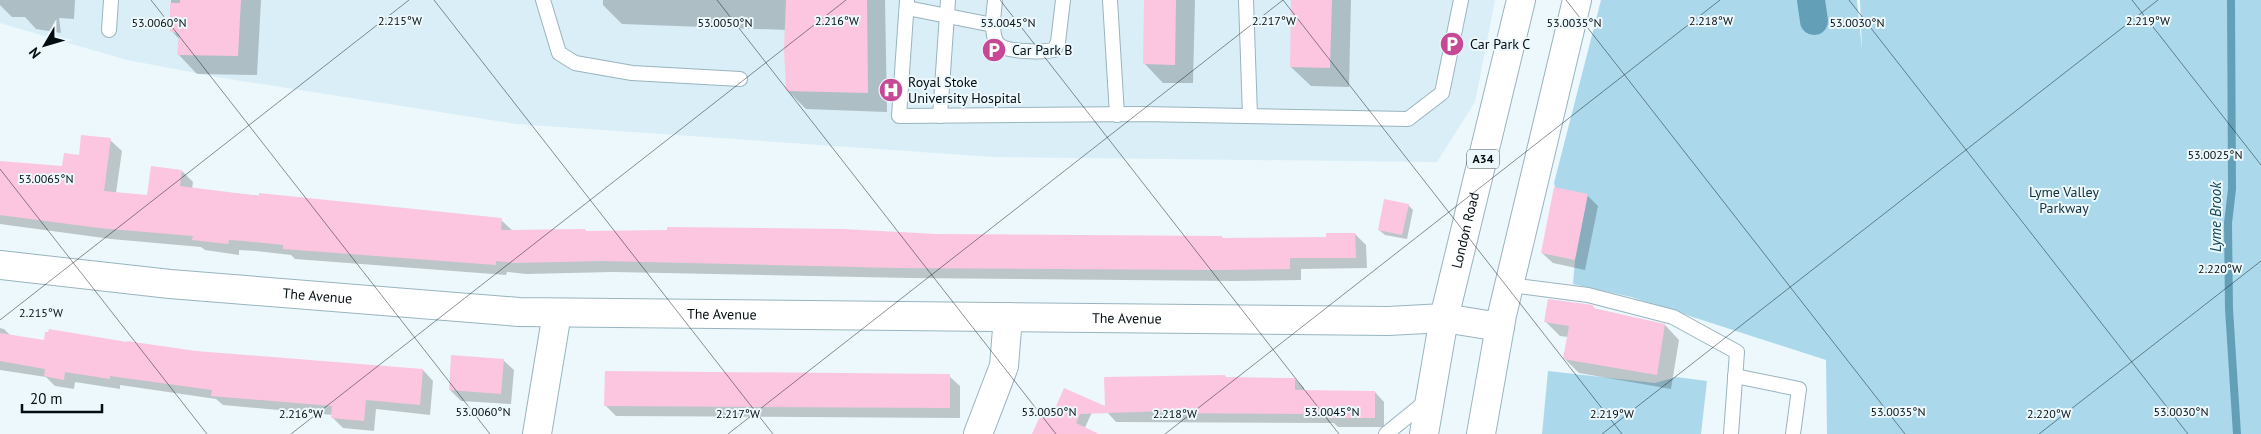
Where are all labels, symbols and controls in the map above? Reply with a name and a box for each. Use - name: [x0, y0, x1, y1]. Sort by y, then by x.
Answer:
- text: 2.215°W: [378, 13, 422, 28]
- text: 2.216°W: [815, 13, 859, 28]
- text: 2.217°W: [1252, 13, 1296, 28]
- text: 2.218°W: [1689, 13, 1733, 28]
- text: 2.219°W: [2126, 13, 2170, 28]
- text: 53.0060°N: [132, 15, 186, 30]
- text: 53.0050°N: [698, 15, 752, 30]
- text: 53.0045°N: [981, 15, 1035, 30]
- text: 53.0035°N: [1547, 15, 1601, 30]
- text: 53.0030°N: [1830, 15, 1884, 30]
- north arrow: [20, 20, 70, 70]
- parking icon: Car Park C: [1439, 31, 1465, 57]
- place label: Car Park C: [1470, 35, 1530, 53]
- parking icon: Car Park B: [981, 37, 1007, 63]
- place label: Car Park B: [1012, 41, 1072, 59]
- text: N: [25, 44, 45, 62]
- place label: Royal Stoke University Hospital: [908, 73, 1021, 107]
- hospital icon: Royal Stoke University Hospital: [878, 77, 904, 103]
- text: 53.0025°N: [2188, 147, 2242, 162]
- road number: A34: [1467, 150, 1499, 168]
- text: 53.0065°N: [19, 171, 73, 186]
- water label: Lyme Brook: [2206, 181, 2225, 252]
- park label: Lyme Valley Parkway: [2029, 183, 2099, 217]
- street label: London Road: [1447, 190, 1483, 270]
- text: 2.220°W: [2198, 261, 2242, 276]
- street label: The Avenue: [282, 284, 353, 308]
- text: 2.215°W: [19, 305, 63, 320]
- street label: The Avenue: [687, 305, 757, 323]
- street label: The Avenue: [1092, 309, 1162, 328]
- scale bar: [22, 382, 102, 414]
- text: 20 m: [30, 389, 63, 408]
- text: 53.0060°N: [456, 404, 510, 419]
- text: 53.0050°N: [1022, 404, 1076, 419]
- text: 53.0045°N: [1305, 404, 1359, 419]
- text: 53.0035°N: [1871, 404, 1925, 419]
- text: 53.0030°N: [2154, 404, 2208, 419]
- text: 2.216°W: [279, 406, 323, 421]
- text: 2.217°W: [716, 406, 760, 421]
- text: 2.218°W: [1153, 406, 1197, 421]
- text: 2.219°W: [1590, 406, 1634, 421]
- text: 2.220°W: [2027, 406, 2071, 421]

